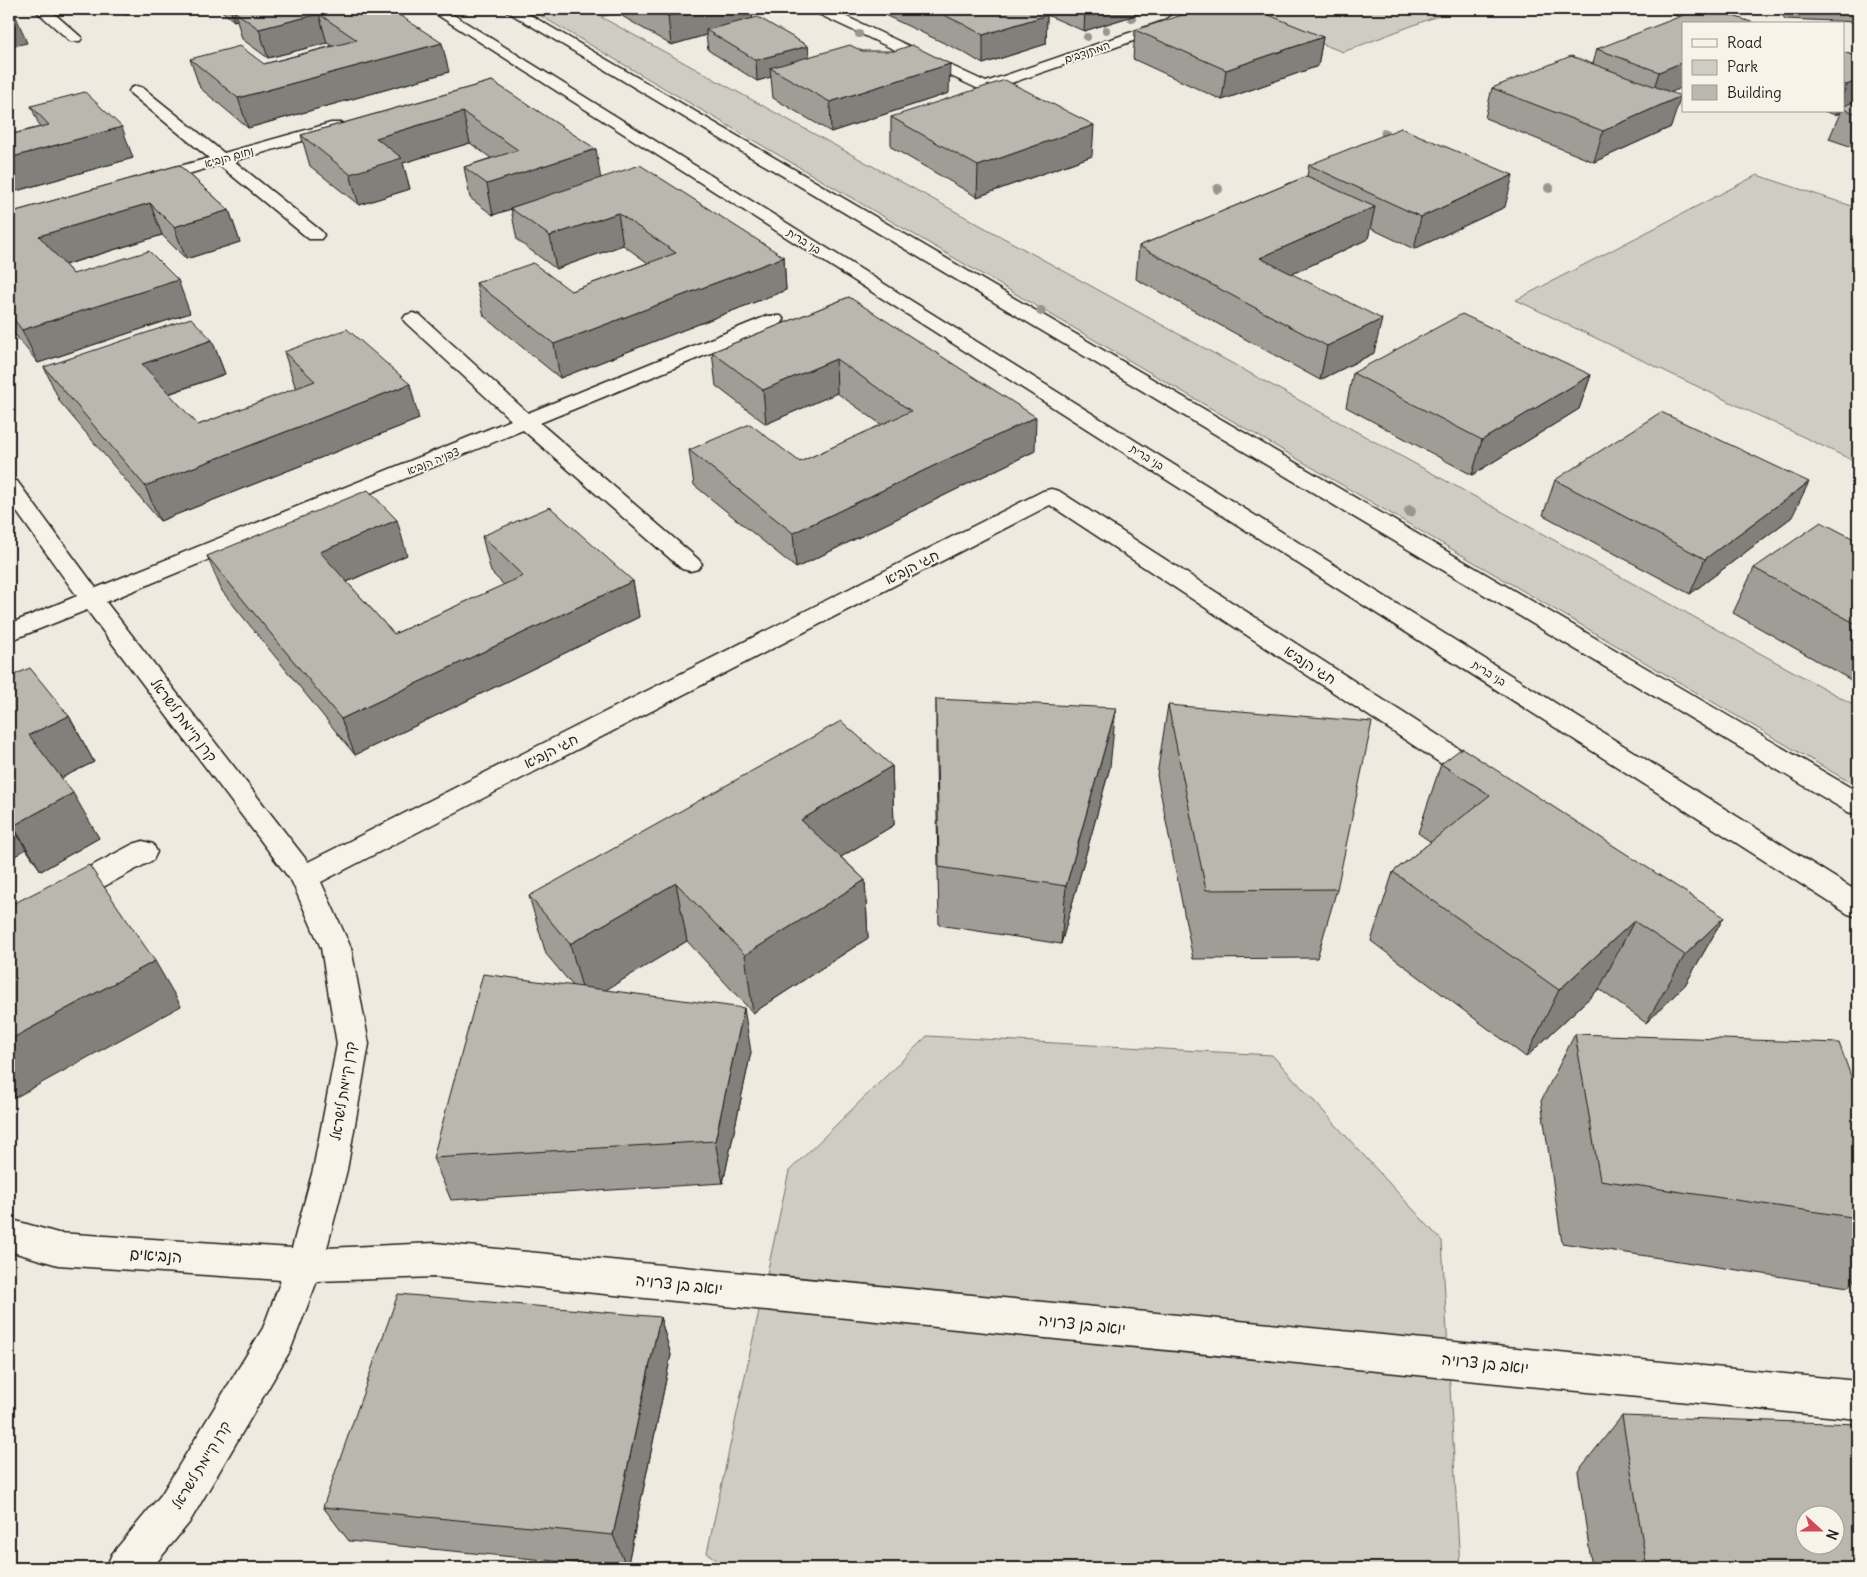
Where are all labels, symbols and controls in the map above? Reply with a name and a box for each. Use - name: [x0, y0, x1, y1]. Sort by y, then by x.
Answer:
- legend: [1682, 22, 1844, 112]
- text: Road: [1727, 33, 1762, 52]
- street label: המתנדבים: [1062, 38, 1112, 66]
- text: Park: [1727, 57, 1758, 76]
- text: Building: [1727, 83, 1782, 102]
- street label: נחום הנביא: [203, 143, 255, 171]
- street label: בני ברית: [784, 225, 824, 257]
- street label: בני ברית: [1127, 441, 1167, 473]
- street label: צפניה הנביא: [405, 444, 461, 478]
- street label: חגי הנביא: [882, 546, 942, 588]
- street label: חגי הנביא: [1281, 642, 1339, 688]
- street label: בני ברית: [1469, 657, 1509, 689]
- street label: קרן קיימת לישראל: [147, 675, 221, 765]
- street label: חגי הנביא: [521, 730, 581, 772]
- street label: קרן קיימת לישראל: [326, 1040, 360, 1142]
- street label: הנביאים: [129, 1243, 183, 1267]
- street label: יואב בן צרויה: [634, 1269, 724, 1299]
- street label: יואב בן צרויה: [1037, 1309, 1127, 1339]
- street label: יואב בן צרויה: [1440, 1348, 1530, 1378]
- street label: קרן קיימת לישראל: [168, 1417, 234, 1513]
- north arrow: [1794, 1504, 1844, 1554]
- text: N: [1822, 1527, 1842, 1542]

